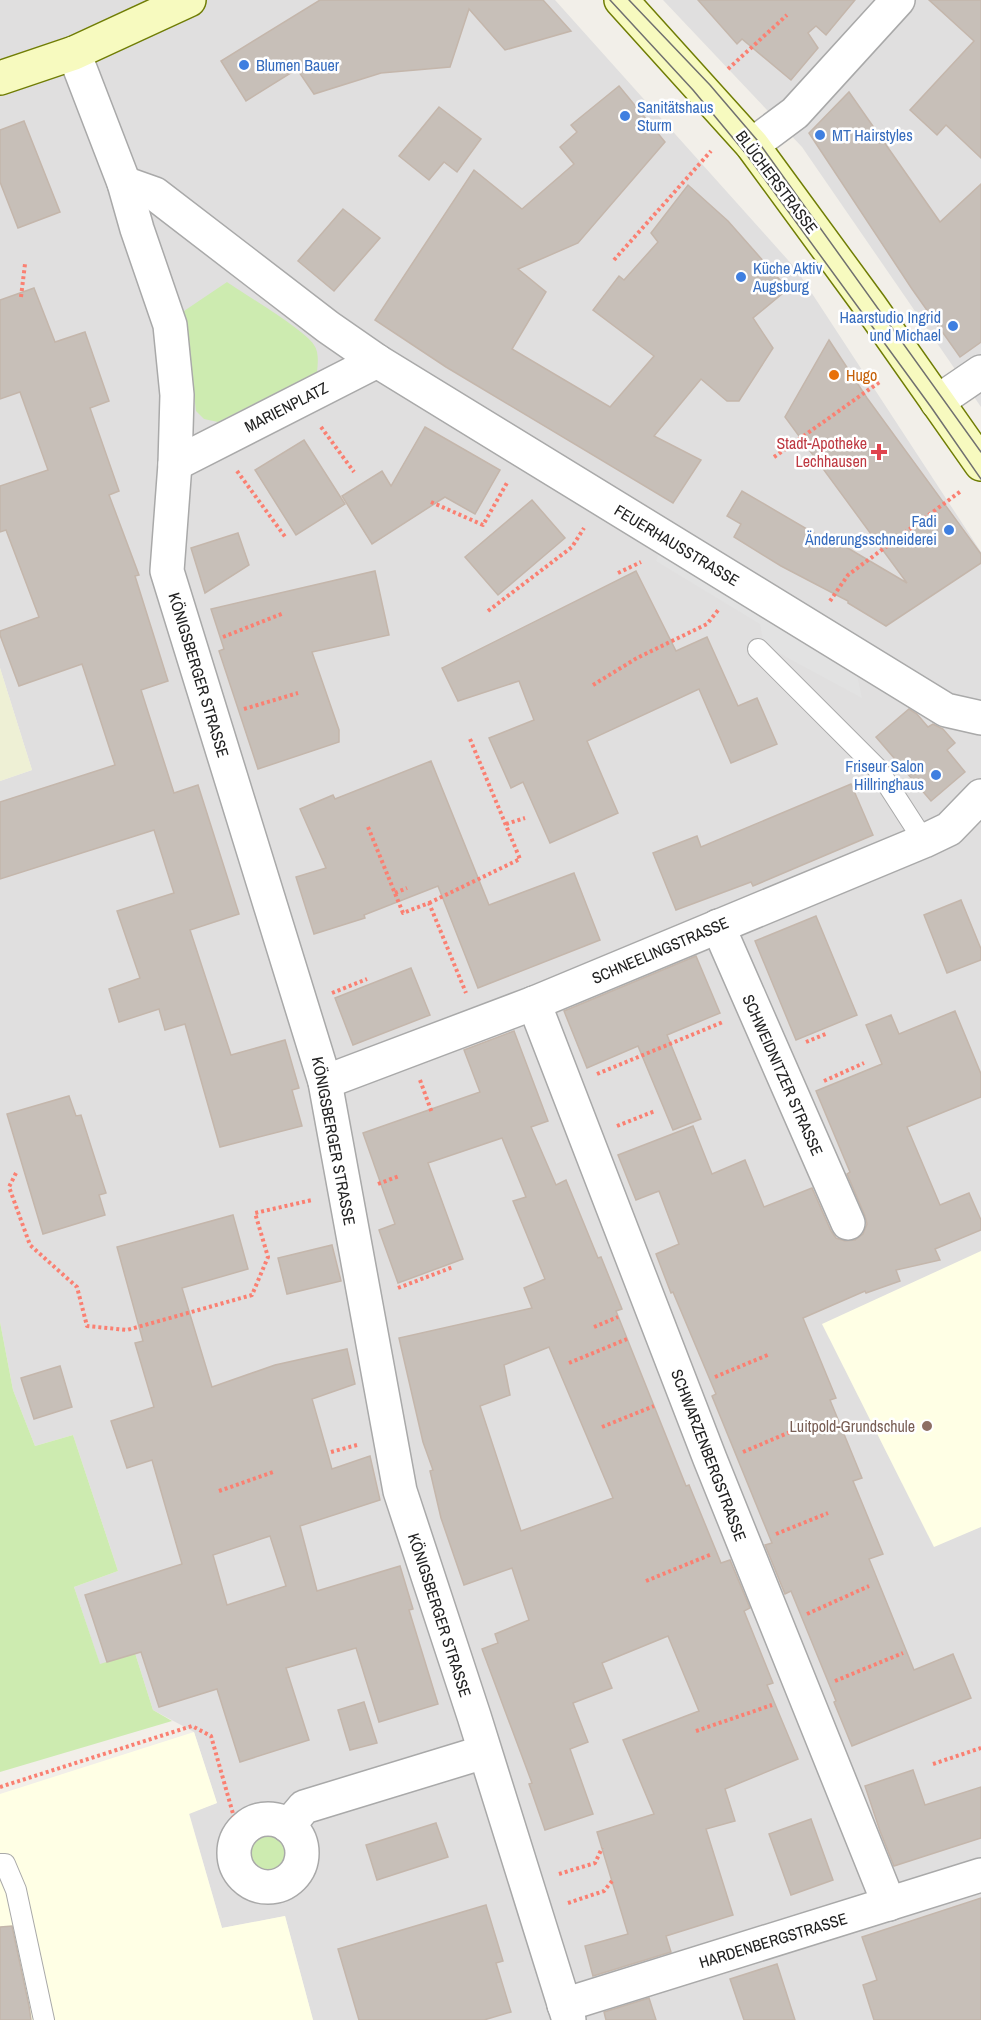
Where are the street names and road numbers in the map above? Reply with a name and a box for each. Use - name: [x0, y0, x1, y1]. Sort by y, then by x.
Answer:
- street label: BLÜCHERSTRASSE: [731, 126, 823, 238]
- street label: MARIENPLATZ: [241, 377, 331, 437]
- street label: FEUERHAUSSTRASSE: [610, 499, 744, 591]
- street label: KÖNIGSBERGER STRASSE: [163, 590, 235, 760]
- street label: SCHNEELINGSTRASSE: [588, 911, 732, 989]
- street label: SCHWEIDNITZER STRASSE: [738, 991, 828, 1159]
- street label: KÖNIGSBERGER STRASSE: [307, 1055, 361, 1227]
- street label: SCHWARZENBERGSTRASSE: [666, 1366, 752, 1544]
- street label: KÖNIGSBERGER STRASSE: [403, 1530, 477, 1700]
- street label: HARDENBERGSTRASSE: [696, 1907, 850, 1973]

